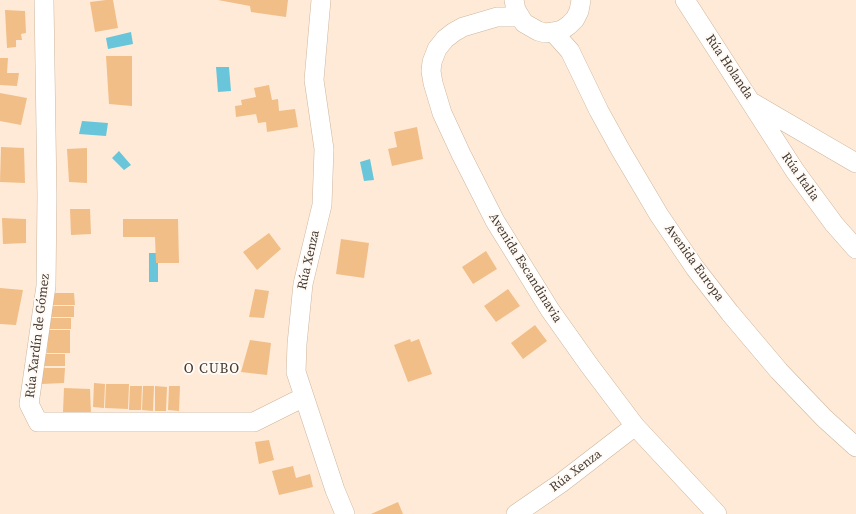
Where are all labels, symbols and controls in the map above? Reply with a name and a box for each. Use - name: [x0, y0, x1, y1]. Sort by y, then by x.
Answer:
- street label: Rúa Holanda: [702, 32, 756, 102]
- street label: Rúa Italia: [778, 150, 822, 204]
- street label: Avenida Escandinavia: [485, 210, 565, 326]
- street label: Avenida Europa: [661, 221, 727, 305]
- street label: Rúa Xenza: [295, 229, 323, 291]
- street label: Rúa Xardín de Gómez: [23, 273, 53, 399]
- district label: O CUBO: [184, 361, 240, 377]
- street label: Rúa Xenza: [547, 447, 605, 495]

